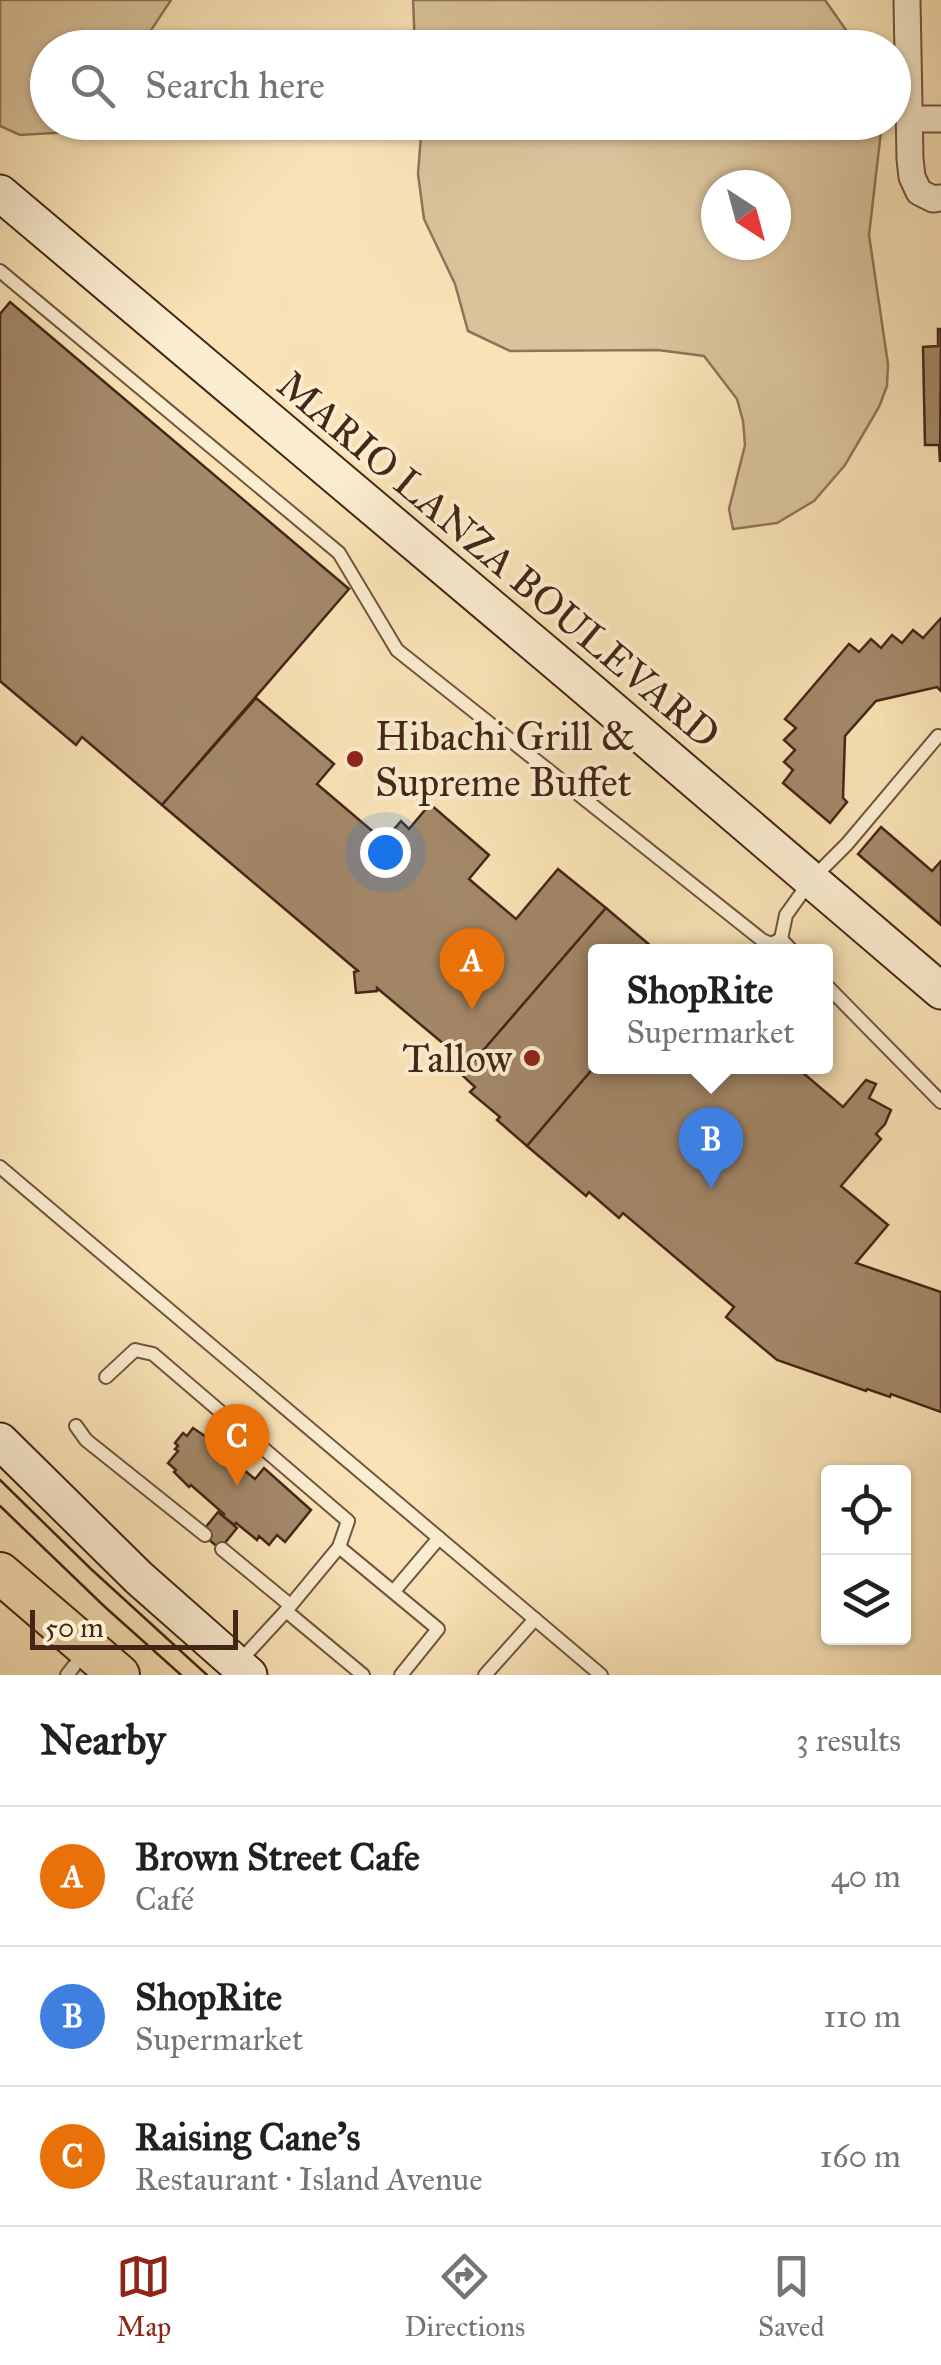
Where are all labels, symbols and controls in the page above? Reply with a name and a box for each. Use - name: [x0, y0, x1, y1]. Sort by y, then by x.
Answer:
- search box: [30, 30, 911, 140]
- icon: search: [65, 58, 120, 113]
- text: Search here: [145, 62, 325, 108]
- north arrow: [701, 170, 791, 260]
- street label: MARIO LANZA BOULEVARD: [268, 360, 730, 759]
- place label: Hibachi Grill & Supreme Buffet: [375, 712, 635, 807]
- marker: Hibachi Grill & Supreme Buffet: [344, 748, 366, 770]
- your location: [360, 827, 411, 878]
- pin: A: [440, 928, 504, 1010]
- popup: [588, 944, 833, 1074]
- text: ShopRite: [626, 967, 773, 1013]
- text: Supermarket: [626, 1013, 795, 1052]
- place label: Tallow: [402, 1034, 513, 1083]
- marker: Tallow: [521, 1047, 543, 1069]
- pin: B: [678, 1106, 744, 1189]
- pin: C: [204, 1404, 270, 1486]
- map controls: [821, 1465, 911, 1645]
- button: locate: [821, 1465, 911, 1555]
- button: layers: [821, 1555, 911, 1645]
- scale bar: [30, 1605, 238, 1650]
- text: 50 m: [45, 1610, 104, 1645]
- text: Nearby: [40, 1714, 165, 1766]
- text: 3 results: [796, 1721, 901, 1760]
- text: Brown Street Cafe: [135, 1834, 420, 1880]
- text: A: [62, 1857, 83, 1896]
- text: 40 m: [831, 1857, 901, 1896]
- text: Café: [135, 1880, 194, 1919]
- text: ShopRite: [135, 1974, 282, 2020]
- text: B: [62, 1997, 83, 2036]
- text: 110 m: [823, 1997, 901, 2036]
- text: Supermarket: [135, 2020, 303, 2059]
- text: Raising Cane's: [135, 2114, 360, 2160]
- text: C: [62, 2137, 83, 2176]
- text: 160 m: [820, 2137, 901, 2176]
- text: Restaurant · Island Avenue: [135, 2160, 483, 2199]
- tab: Map: [116, 2249, 171, 2344]
- tab: Directions: [404, 2249, 525, 2344]
- tab: Saved: [758, 2249, 825, 2344]

